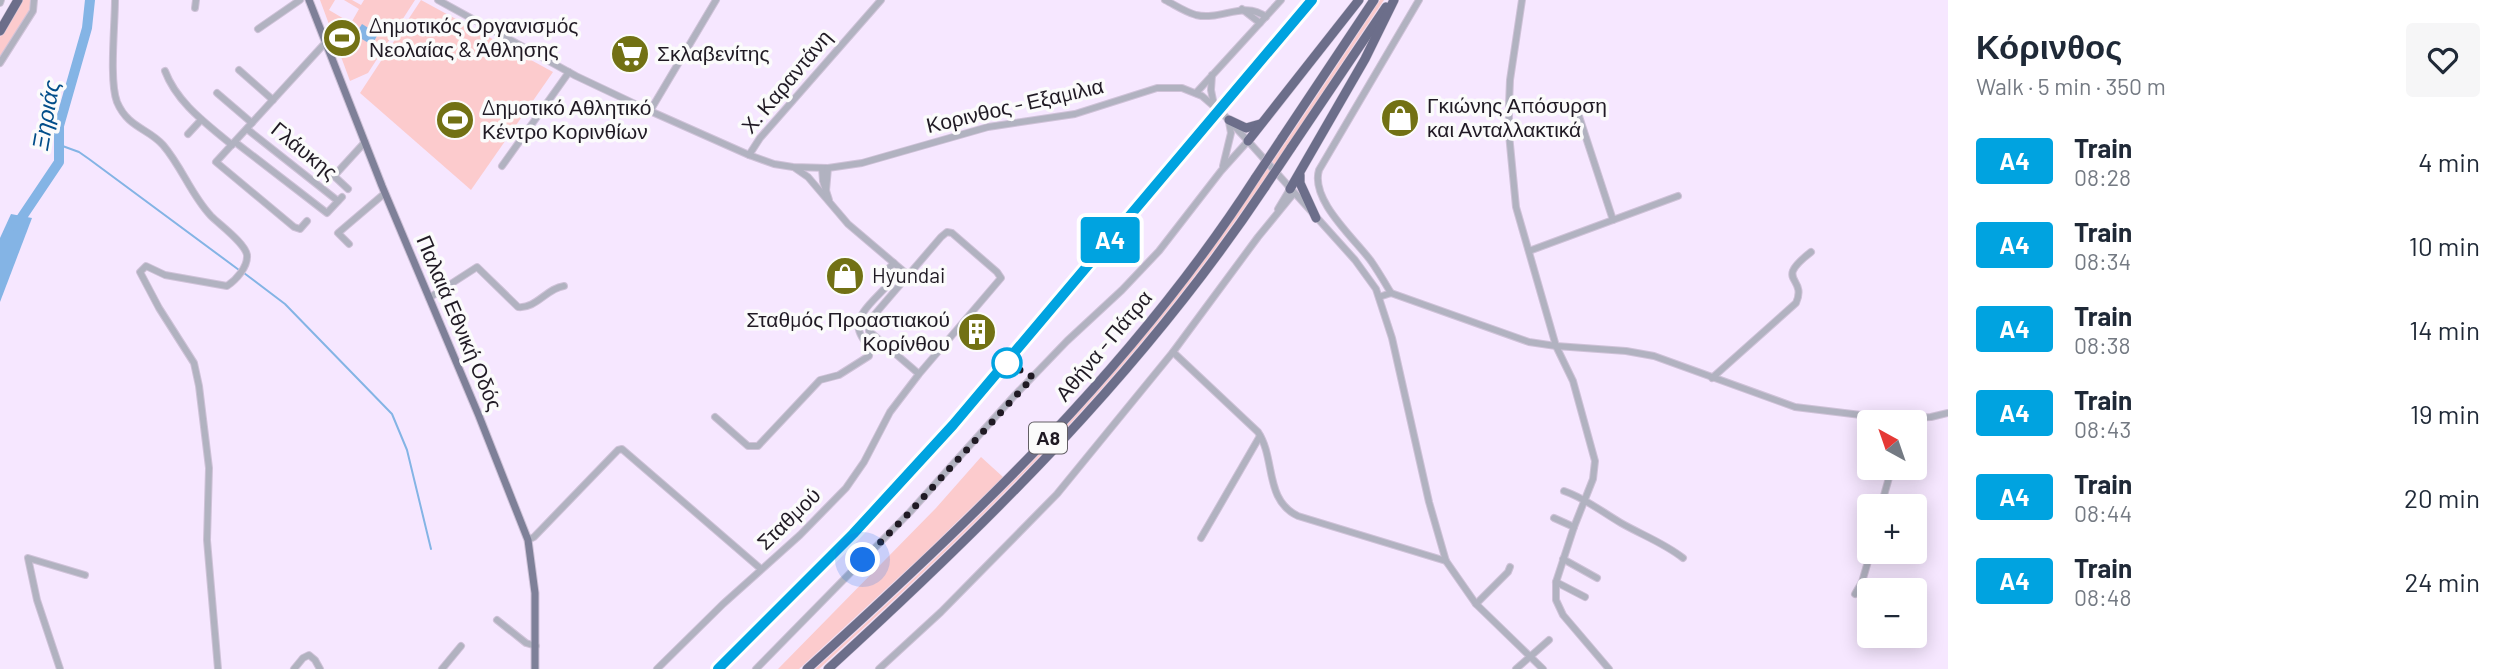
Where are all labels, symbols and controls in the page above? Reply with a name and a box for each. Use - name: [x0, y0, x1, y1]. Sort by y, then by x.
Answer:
- place label: Δημοτικός Οργανισμός Νεολαίας & Άθλησης: [369, 12, 578, 61]
- sports icon: Δημοτικός Οργανισμός Νεολαίας & Άθλησης: [321, 17, 363, 59]
- button: heart: [2406, 23, 2480, 97]
- street label: Χ. Καραντάνη: [736, 24, 836, 138]
- text: Κόρινθος: [1976, 26, 2122, 66]
- supermarket icon: Σκλαβενίτης: [609, 33, 651, 75]
- place label: Σκλαβενίτης: [657, 40, 770, 65]
- street label: Κορινθος - Εξαμιλια: [924, 72, 1106, 137]
- text: Walk · 5 min · 350 m: [1976, 72, 2166, 100]
- water label: Ξηριάς: [25, 77, 65, 153]
- place label: Γκιώνης Απόσυρση και Ανταλλακτικά: [1427, 92, 1607, 141]
- place label: Δημοτικό Αθλητικό Κέντρο Κορινθίων: [482, 94, 651, 143]
- shop icon: Γκιώνης Απόσυρση και Ανταλλακτικά: [1379, 97, 1421, 139]
- sports icon: Δημοτικό Αθλητικό Κέντρο Κορινθίων: [434, 99, 476, 141]
- street label: Γλάυκης: [267, 116, 343, 184]
- text: Train: [2074, 132, 2132, 163]
- text: A4: [1999, 146, 2030, 175]
- text: 4 min: [2418, 146, 2480, 177]
- text: 08:28: [2074, 163, 2131, 191]
- text: Train: [2074, 216, 2132, 247]
- line badge: A4: [1078, 217, 1142, 263]
- text: A4: [1095, 225, 1125, 254]
- text: A4: [1999, 230, 2030, 259]
- text: 10 min: [2409, 230, 2480, 261]
- street label: Παλαιά Εθνική Οδός: [412, 231, 509, 414]
- text: 08:34: [2074, 247, 2131, 275]
- shop icon: Hyundai: [824, 255, 866, 297]
- place label: Hyundai: [872, 262, 945, 287]
- street label: Αθήνα - Πάτρα: [1049, 285, 1156, 405]
- text: Train: [2074, 300, 2132, 331]
- place label: Σταθμός Προαστιακού Κορίνθου: [746, 306, 950, 355]
- building icon: Σταθμός Προαστιακού Κορίνθου: [956, 311, 998, 353]
- text: A4: [1999, 314, 2030, 343]
- text: 14 min: [2409, 314, 2480, 345]
- text: 08:38: [2074, 331, 2131, 359]
- unlabelled marker: [992, 348, 1022, 378]
- text: Train: [2074, 384, 2132, 415]
- text: A4: [1999, 398, 2030, 427]
- text: 19 min: [2410, 398, 2480, 429]
- north arrow: [1857, 410, 1927, 480]
- map controls: [1857, 410, 1927, 648]
- text: 08:43: [2074, 415, 2131, 443]
- road number: Α8: [1029, 422, 1067, 453]
- text: Train: [2074, 468, 2132, 499]
- street label: Σταθμού: [751, 482, 825, 554]
- text: A4: [1999, 482, 2030, 511]
- text: 20 min: [2404, 482, 2480, 513]
- button: +: [1857, 494, 1927, 564]
- text: 08:44: [2074, 499, 2132, 527]
- your location: [845, 542, 880, 577]
- text: Train: [2074, 552, 2132, 583]
- text: A4: [1999, 566, 2030, 595]
- text: 24 min: [2404, 566, 2480, 597]
- button: −: [1857, 578, 1927, 648]
- text: 08:48: [2074, 583, 2131, 611]

